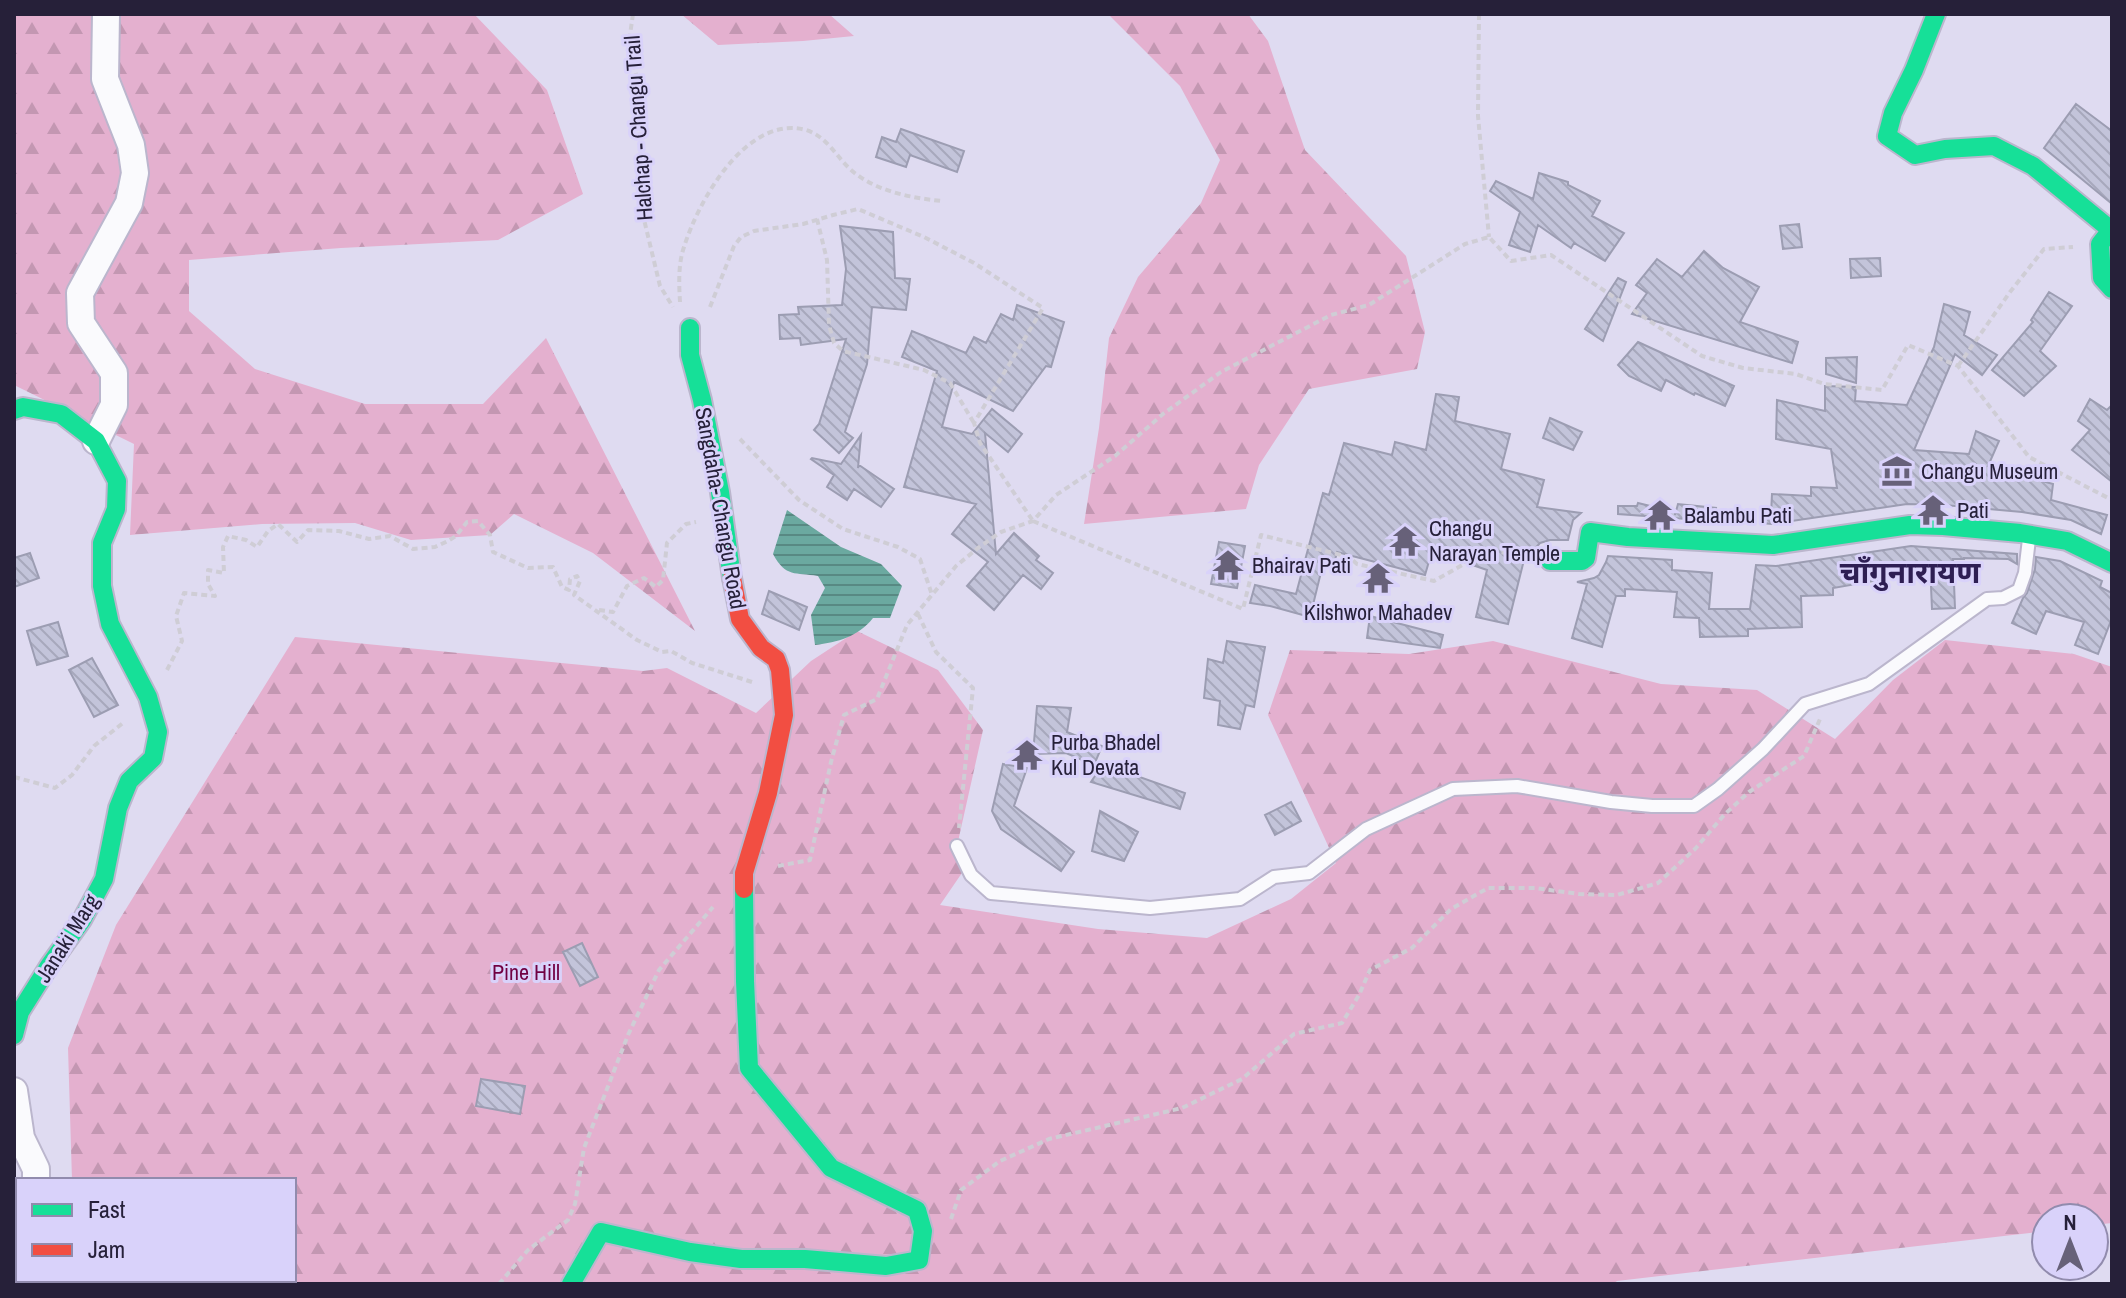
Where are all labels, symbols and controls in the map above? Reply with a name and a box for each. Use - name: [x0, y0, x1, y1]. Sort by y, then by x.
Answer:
- street label: Halchap - Changu Trail: [617, 34, 659, 222]
- street label: Sangdaha- Changu Road: [688, 405, 754, 611]
- museum icon: Changu Museum: [1880, 454, 1914, 488]
- place label: Changu Museum: [1921, 456, 2058, 486]
- temple icon: Pati: [1916, 493, 1950, 527]
- place label: Pati: [1957, 495, 1989, 525]
- temple icon: Balambu Pati: [1643, 498, 1677, 532]
- place label: Balambu Pati: [1684, 500, 1792, 530]
- place label: Changu Narayan Temple: [1429, 513, 1560, 568]
- temple icon: Changu Narayan Temple: [1388, 524, 1422, 558]
- temple icon: Bhairav Pati: [1211, 548, 1245, 582]
- place label: Bhairav Pati: [1252, 550, 1351, 580]
- district label: चाँगुनारायण: [1840, 552, 1981, 592]
- temple icon: Kilshwor Mahadev: [1361, 561, 1395, 595]
- place label: Kilshwor Mahadev: [1304, 597, 1452, 627]
- place label: Purba Bhadel Kul Devata: [1051, 727, 1160, 782]
- temple icon: Purba Bhadel Kul Devata: [1010, 738, 1044, 772]
- street label: Janaki Marg: [28, 888, 106, 988]
- park label: Pine Hill: [492, 957, 560, 987]
- legend: [16, 1178, 296, 1282]
- text: Fast: [88, 1193, 126, 1225]
- north arrow: [2030, 1202, 2110, 1282]
- text: N: [2063, 1207, 2077, 1237]
- text: Jam: [88, 1233, 125, 1265]

